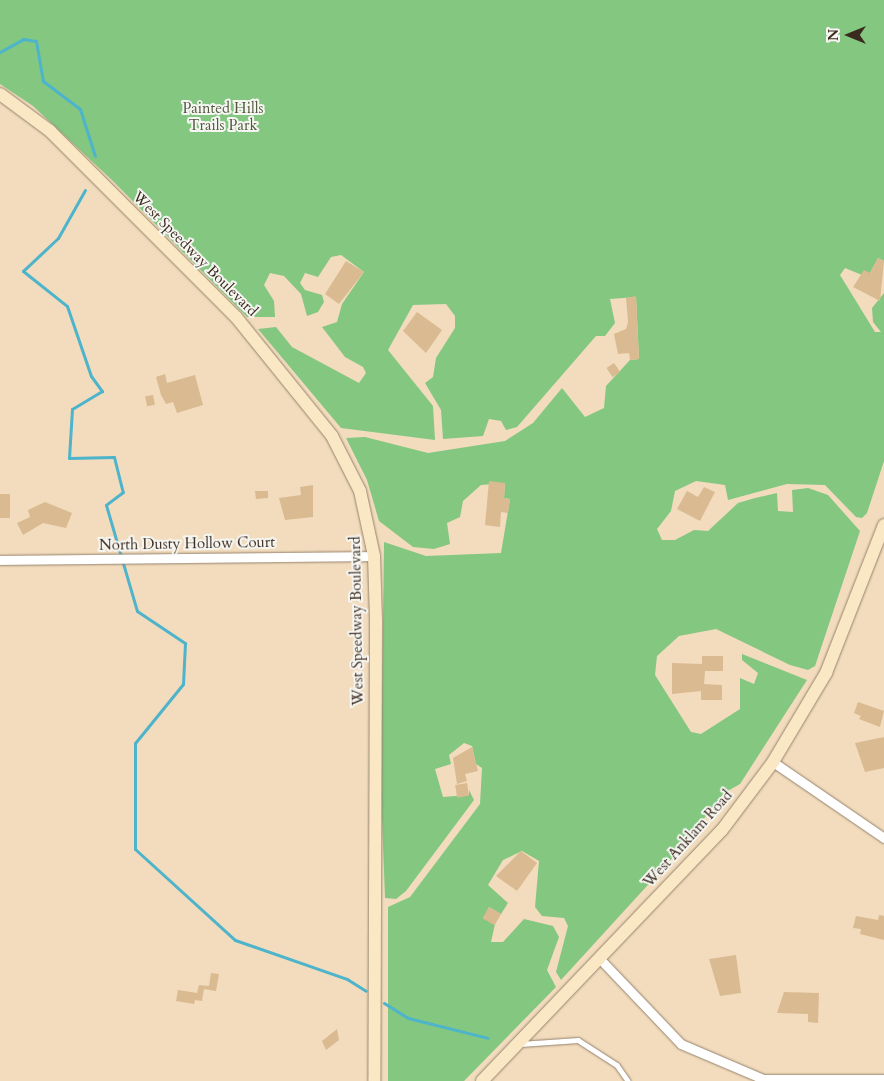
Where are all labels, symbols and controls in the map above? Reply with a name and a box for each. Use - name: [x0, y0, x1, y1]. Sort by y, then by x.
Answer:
- north arrow: [824, 10, 874, 60]
- text: N: [824, 29, 843, 41]
- park label: Painted Hills Trails Park: [182, 99, 264, 134]
- street label: West Speedway Boulevard: [129, 188, 261, 320]
- street label: North Dusty Hollow Court: [99, 533, 275, 555]
- street label: West Speedway Boulevard: [347, 536, 367, 706]
- street label: West Anklam Road: [640, 787, 736, 891]

